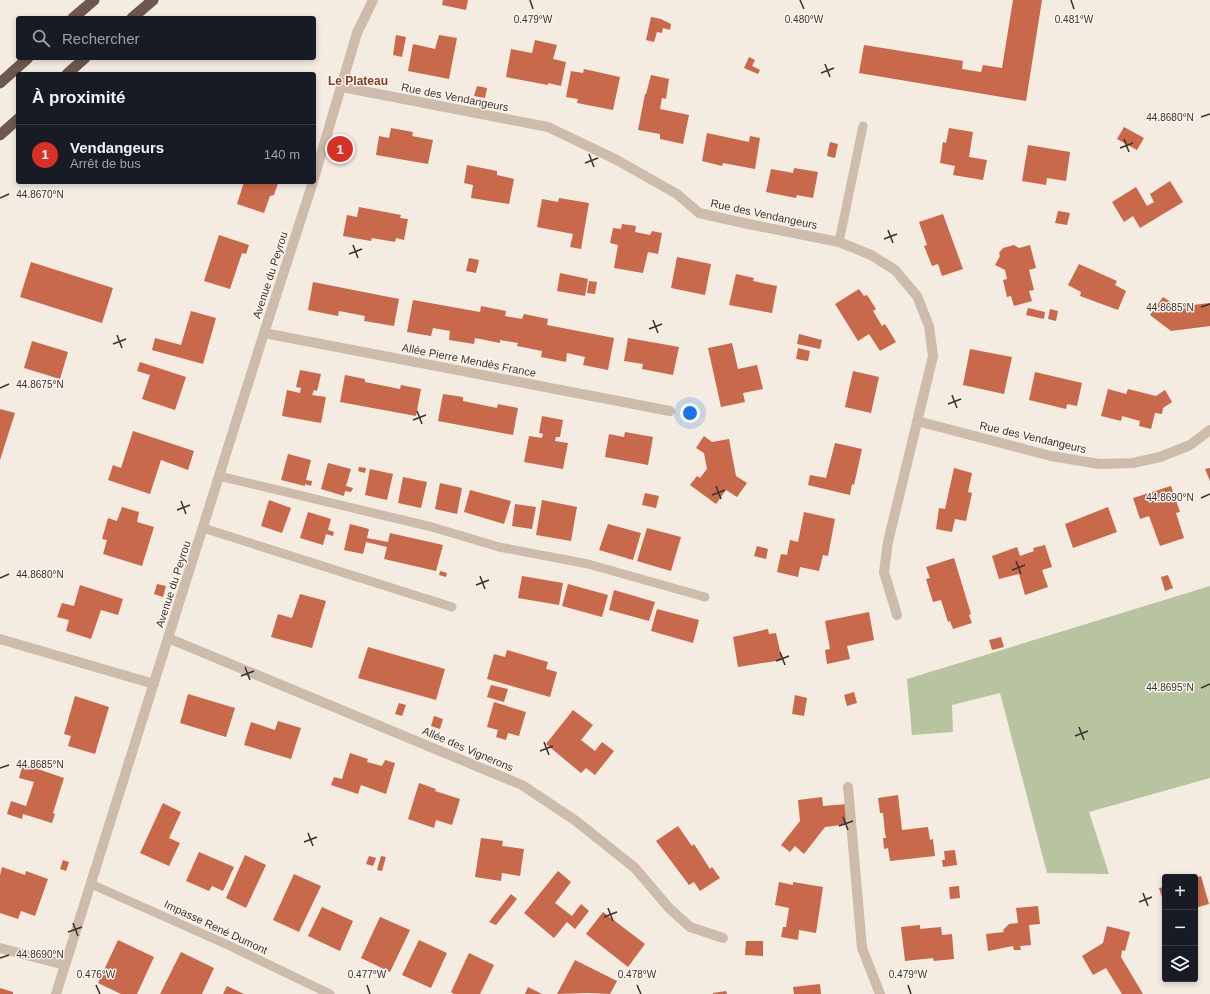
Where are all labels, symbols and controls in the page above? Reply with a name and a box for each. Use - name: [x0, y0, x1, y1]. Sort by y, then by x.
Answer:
- text: 0.479°W: [514, 14, 553, 25]
- text: 0.480°W: [785, 14, 824, 25]
- text: 0.481°W: [1055, 14, 1094, 25]
- search box: [16, 16, 316, 60]
- icon: search: [30, 27, 52, 49]
- text: Rechercher: [62, 30, 140, 47]
- district label: Le Plateau: [328, 74, 388, 88]
- street label: Rue des Vendangeurs: [400, 81, 510, 113]
- text: À proximité: [32, 88, 126, 107]
- text: 44.8680°N: [1146, 112, 1194, 123]
- pin: 1: [327, 134, 353, 164]
- text: Vendangeurs: [70, 139, 164, 156]
- text: 1: [41, 147, 49, 162]
- text: 140 m: [264, 147, 300, 162]
- text: Arrêt de bus: [70, 156, 141, 171]
- text: 44.8670°N: [16, 189, 64, 200]
- street label: Rue des Vendangeurs: [710, 197, 819, 231]
- street label: Avenue du Peyrou: [250, 230, 290, 320]
- text: 44.8685°N: [1146, 302, 1194, 313]
- street label: Allée Pierre Mendès France: [401, 341, 537, 379]
- text: 44.8675°N: [16, 379, 64, 390]
- your location: [680, 403, 700, 423]
- street label: Rue des Vendangeurs: [979, 419, 1088, 455]
- text: 44.8690°N: [1146, 492, 1194, 503]
- street label: Avenue du Peyrou: [153, 539, 193, 629]
- text: 44.8680°N: [16, 569, 64, 580]
- text: 44.8695°N: [1146, 682, 1194, 693]
- street label: Allée des Vignerons: [421, 724, 516, 774]
- text: 44.8685°N: [16, 759, 64, 770]
- map controls: [1162, 874, 1198, 982]
- button: +: [1162, 874, 1198, 910]
- street label: Impasse René Dumont: [162, 898, 270, 956]
- button: −: [1162, 910, 1198, 946]
- button: layers: [1162, 946, 1198, 982]
- text: 44.8690°N: [16, 949, 64, 960]
- text: 0.476°W: [77, 969, 116, 980]
- text: 0.477°W: [348, 969, 387, 980]
- text: 0.478°W: [618, 969, 657, 980]
- text: 0.479°W: [889, 969, 928, 980]

